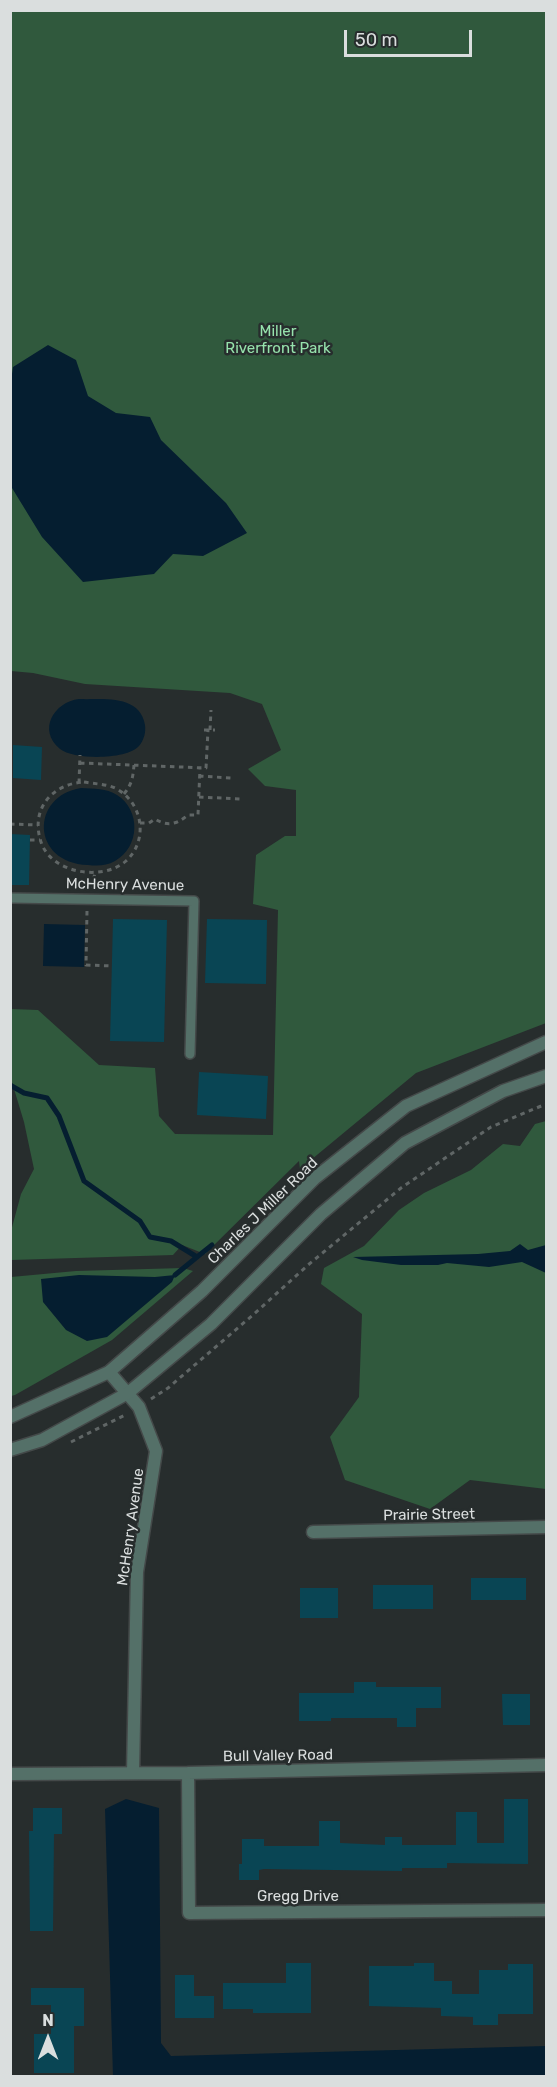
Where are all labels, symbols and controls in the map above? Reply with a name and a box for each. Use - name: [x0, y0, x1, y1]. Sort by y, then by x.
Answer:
- scale bar: [347, 18, 474, 56]
- text: 50 m: [355, 29, 398, 51]
- park label: Miller Riverfront Park: [225, 323, 331, 358]
- street label: McHenry Avenue: [66, 875, 184, 895]
- street label: Charles J Miller Road: [204, 1154, 322, 1268]
- street label: McHenry Avenue: [114, 1467, 148, 1587]
- street label: Prairie Street: [383, 1505, 475, 1525]
- street label: Bull Valley Road: [223, 1746, 333, 1766]
- street label: Gregg Drive: [257, 1888, 339, 1906]
- north arrow: [18, 2009, 78, 2069]
- text: N: [42, 2011, 54, 2030]

